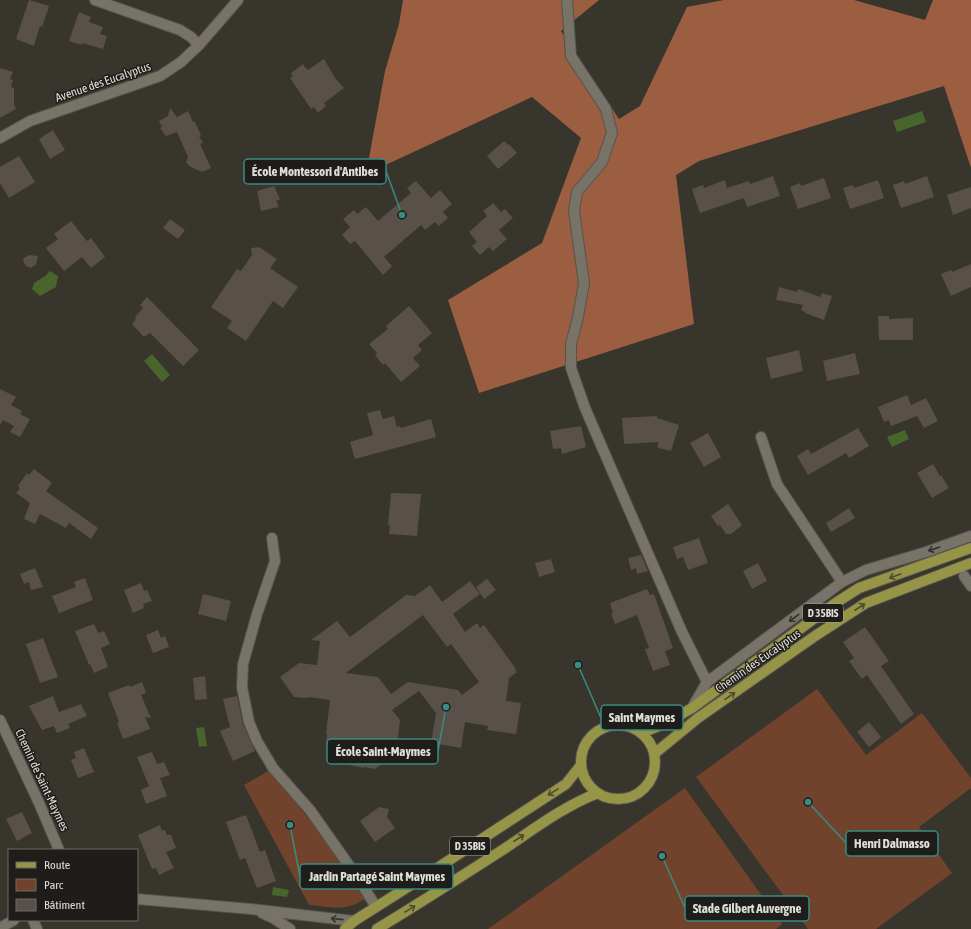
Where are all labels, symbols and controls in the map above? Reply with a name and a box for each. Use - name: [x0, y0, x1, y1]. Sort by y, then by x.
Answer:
- street label: Avenue des Eucalyptus: [53, 59, 153, 105]
- callout: École Montessori d'Antibes: [244, 159, 386, 184]
- text: École Montessori d'Antibes: [252, 164, 379, 179]
- one-way arrow: [928, 546, 941, 553]
- one-way arrow: [889, 572, 901, 580]
- one-way arrow: [855, 602, 866, 611]
- road number: D 35BIS: [803, 604, 843, 622]
- one-way arrow: [789, 613, 800, 622]
- street label: Chemin des Eucalyptus: [713, 626, 803, 696]
- one-way arrow: [725, 692, 736, 700]
- callout: Saint Maymes: [601, 705, 683, 730]
- text: Saint Maymes: [609, 710, 676, 725]
- street label: Chemin de Saint-Maymes: [12, 727, 72, 833]
- callout: École Saint-Maymes: [327, 739, 438, 764]
- text: École Saint-Maymes: [335, 744, 431, 759]
- one-way arrow: [548, 787, 559, 796]
- callout: Henri Dalmasso: [846, 831, 938, 856]
- one-way arrow: [514, 834, 525, 842]
- text: Henri Dalmasso: [854, 836, 930, 851]
- road number: D 35BIS: [450, 837, 490, 855]
- legend: [8, 849, 138, 921]
- text: Route: [44, 858, 70, 872]
- callout: Jardin Partagé Saint Maymes: [300, 864, 453, 889]
- text: Jardin Partagé Saint Maymes: [308, 869, 446, 884]
- text: Parc: [44, 878, 64, 892]
- callout: Stade Gilbert Auvergne: [685, 896, 809, 921]
- text: Bâtiment: [44, 898, 85, 912]
- text: Stade Gilbert Auvergne: [693, 901, 801, 916]
- one-way arrow: [404, 904, 416, 912]
- one-way arrow: [331, 915, 344, 923]

